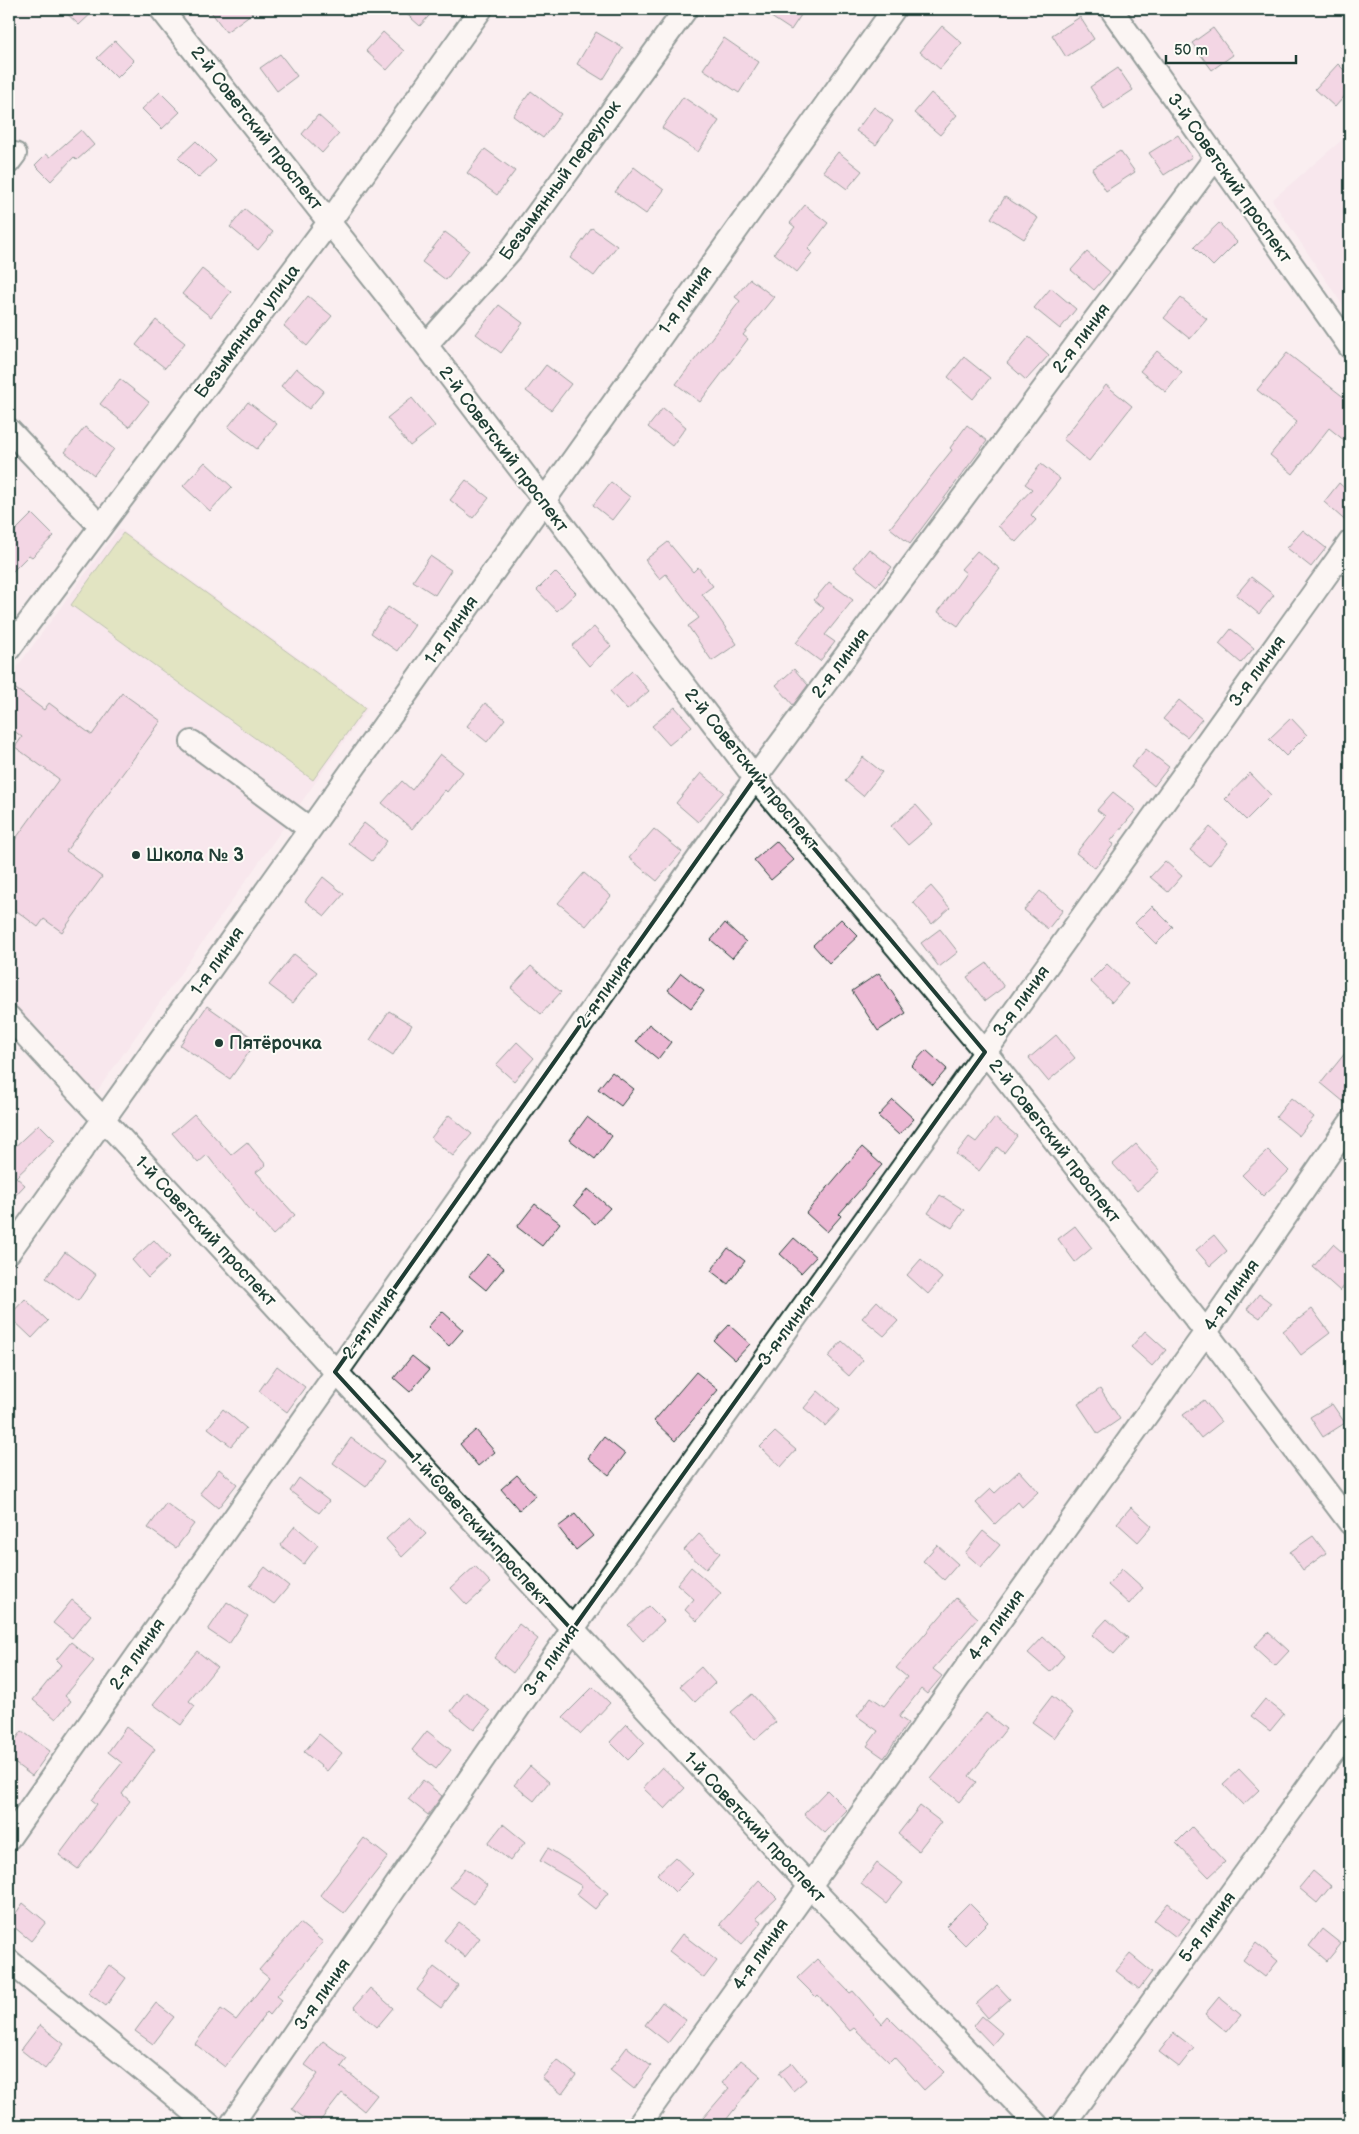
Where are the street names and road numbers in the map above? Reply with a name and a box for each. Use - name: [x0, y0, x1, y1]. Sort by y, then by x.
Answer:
- street label: 2-й Советский проспект: [186, 42, 327, 215]
- street label: 3-й Советский проспект: [1163, 89, 1297, 268]
- street label: Безымянный переулок: [495, 96, 626, 264]
- street label: Безымянная улица: [190, 260, 305, 402]
- street label: 1-я линия: [654, 262, 717, 339]
- street label: 2-я линия: [1048, 299, 1115, 378]
- street label: 2-й Советский проспект: [434, 362, 573, 537]
- street label: 1-я линия: [420, 592, 483, 669]
- street label: 2-я линия: [807, 624, 874, 703]
- street label: 3-я линия: [1225, 632, 1290, 711]
- street label: 2-й Советский проспект: [680, 684, 824, 855]
- street label: 1-я линия: [186, 923, 249, 1000]
- street label: 2-я линия: [572, 952, 637, 1032]
- street label: 3-я линия: [989, 962, 1054, 1041]
- street label: 2-й Советский проспект: [984, 1055, 1125, 1228]
- street label: 1-й Советский проспект: [130, 1152, 281, 1312]
- street label: 4-я линия: [1199, 1255, 1264, 1335]
- street label: 2-я линия: [338, 1283, 403, 1363]
- street label: 3-я линия: [754, 1291, 819, 1370]
- street label: 1-й Советский проспект: [405, 1449, 554, 1611]
- street label: 4-я линия: [964, 1586, 1029, 1665]
- street label: 2-я линия: [105, 1614, 170, 1694]
- street label: 3-я линия: [519, 1620, 584, 1700]
- street label: 1-й Советский проспект: [679, 1748, 830, 1908]
- street label: 5-я линия: [1175, 1888, 1240, 1967]
- street label: 4-я линия: [728, 1914, 793, 1994]
- street label: 3-я линия: [290, 1954, 355, 2034]

